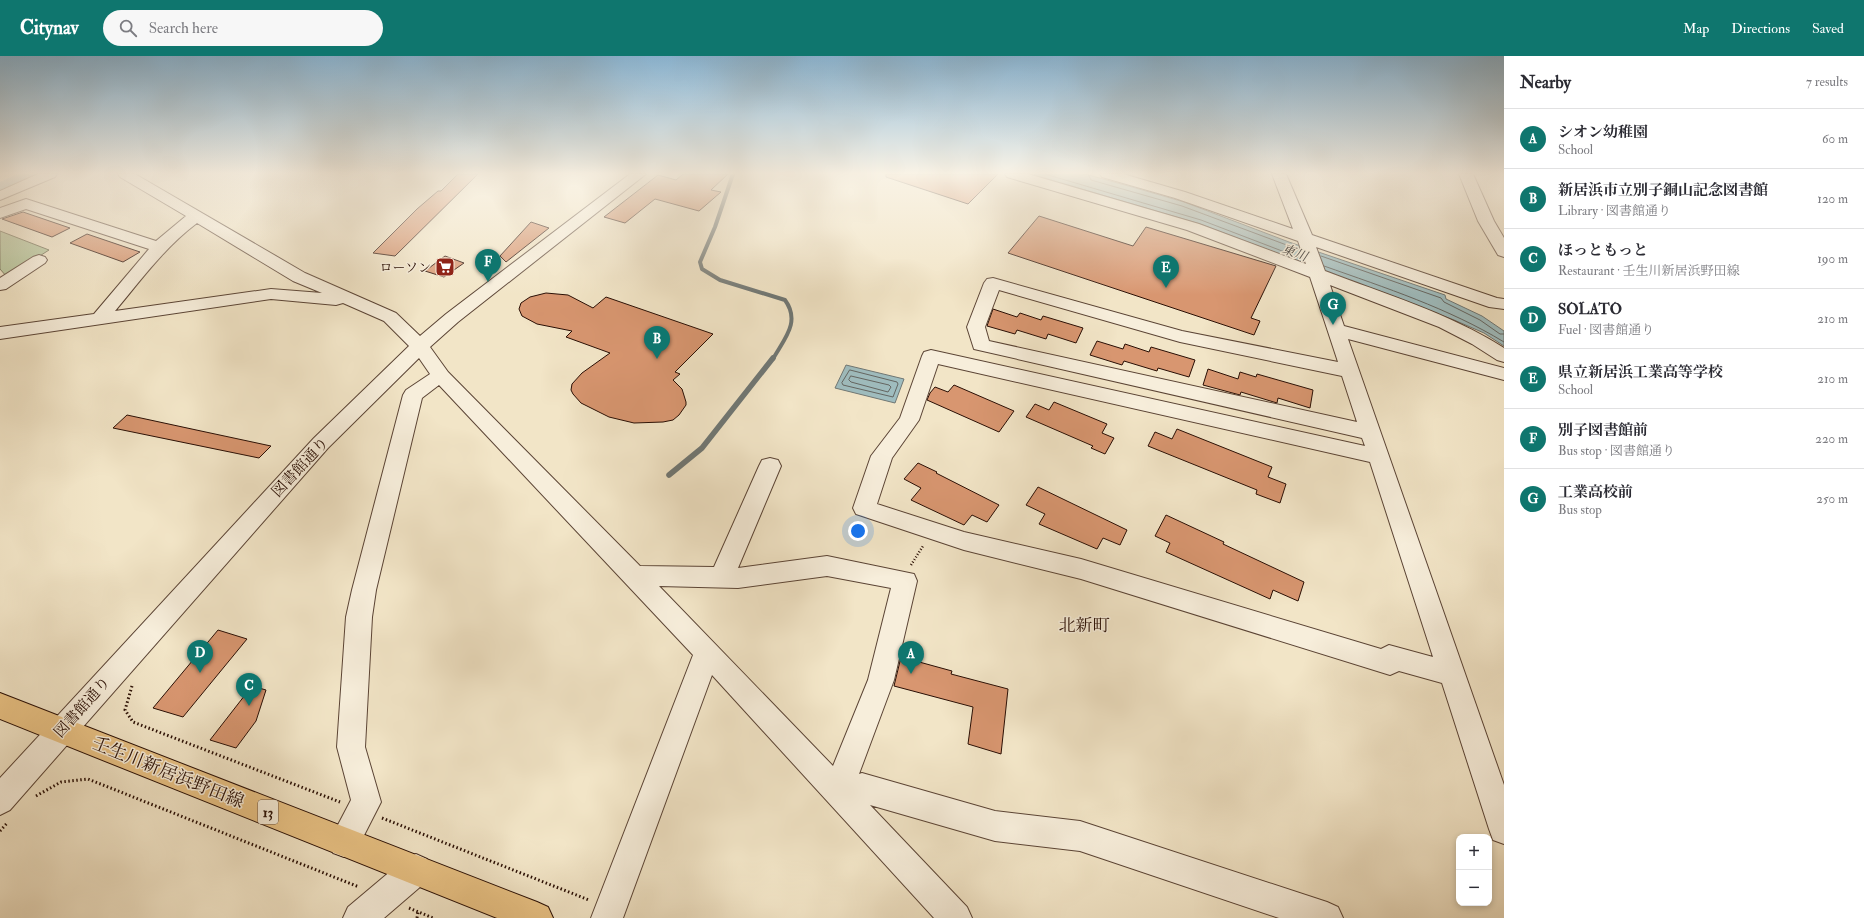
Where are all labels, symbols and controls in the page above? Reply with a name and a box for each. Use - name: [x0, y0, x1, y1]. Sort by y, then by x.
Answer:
- search box: [103, 10, 383, 46]
- text: Citynav: [20, 16, 79, 40]
- icon: search: [117, 17, 139, 39]
- text: Search here: [149, 19, 218, 38]
- text: Map: [1683, 20, 1709, 37]
- text: Directions: [1731, 20, 1790, 37]
- text: Saved: [1812, 20, 1844, 37]
- text: Nearby: [1520, 72, 1571, 93]
- text: 7 results: [1806, 74, 1848, 90]
- text: シオン幼稚園: [1558, 123, 1648, 142]
- text: A: [1529, 131, 1537, 147]
- text: 60 m: [1822, 131, 1848, 147]
- text: School: [1558, 142, 1593, 158]
- text: 新居浜市立別子銅山記念図書館: [1558, 181, 1768, 200]
- text: B: [1529, 191, 1537, 207]
- text: 120 m: [1817, 191, 1848, 207]
- text: Library · 図書館通り: [1558, 203, 1671, 219]
- water label: 東川: [1280, 241, 1311, 266]
- text: ほっともっと: [1558, 241, 1648, 260]
- pin: F: [475, 249, 501, 282]
- text: C: [1528, 251, 1538, 267]
- text: 190 m: [1817, 251, 1848, 267]
- pin: E: [1153, 255, 1179, 288]
- supermarket icon: ローソン: [434, 256, 456, 278]
- place label: ローソン: [380, 260, 431, 276]
- text: Restaurant · 壬生川新居浜野田線: [1558, 263, 1739, 279]
- pin: G: [1320, 292, 1346, 325]
- text: SOLATO: [1558, 300, 1622, 319]
- text: D: [1528, 311, 1538, 327]
- text: 210 m: [1817, 311, 1848, 327]
- text: Fuel · 図書館通り: [1558, 322, 1654, 338]
- pin: B: [644, 326, 670, 359]
- text: 県立新居浜工業高等学校: [1558, 363, 1723, 382]
- text: E: [1528, 371, 1538, 387]
- text: 210 m: [1817, 371, 1848, 387]
- text: School: [1558, 382, 1593, 398]
- text: 別子図書館前: [1558, 421, 1648, 440]
- text: F: [1529, 431, 1537, 447]
- text: 220 m: [1815, 431, 1848, 447]
- street label: 図書館通り: [268, 433, 333, 501]
- text: Bus stop · 図書館通り: [1558, 443, 1675, 459]
- text: 工業高校前: [1558, 483, 1633, 502]
- text: G: [1528, 491, 1538, 507]
- text: 250 m: [1816, 491, 1848, 507]
- text: Bus stop: [1558, 502, 1602, 518]
- your location: [848, 521, 868, 541]
- district label: 北新町: [1059, 615, 1110, 636]
- pin: D: [187, 640, 213, 673]
- pin: A: [898, 641, 924, 674]
- street label: 図書館通り: [50, 673, 115, 742]
- pin: C: [236, 673, 262, 706]
- street label: 壬生川新居浜野田線: [88, 731, 247, 813]
- road number: 13: [258, 800, 278, 824]
- map controls: [1456, 834, 1492, 906]
- button: +: [1456, 834, 1492, 870]
- button: −: [1456, 870, 1492, 906]

